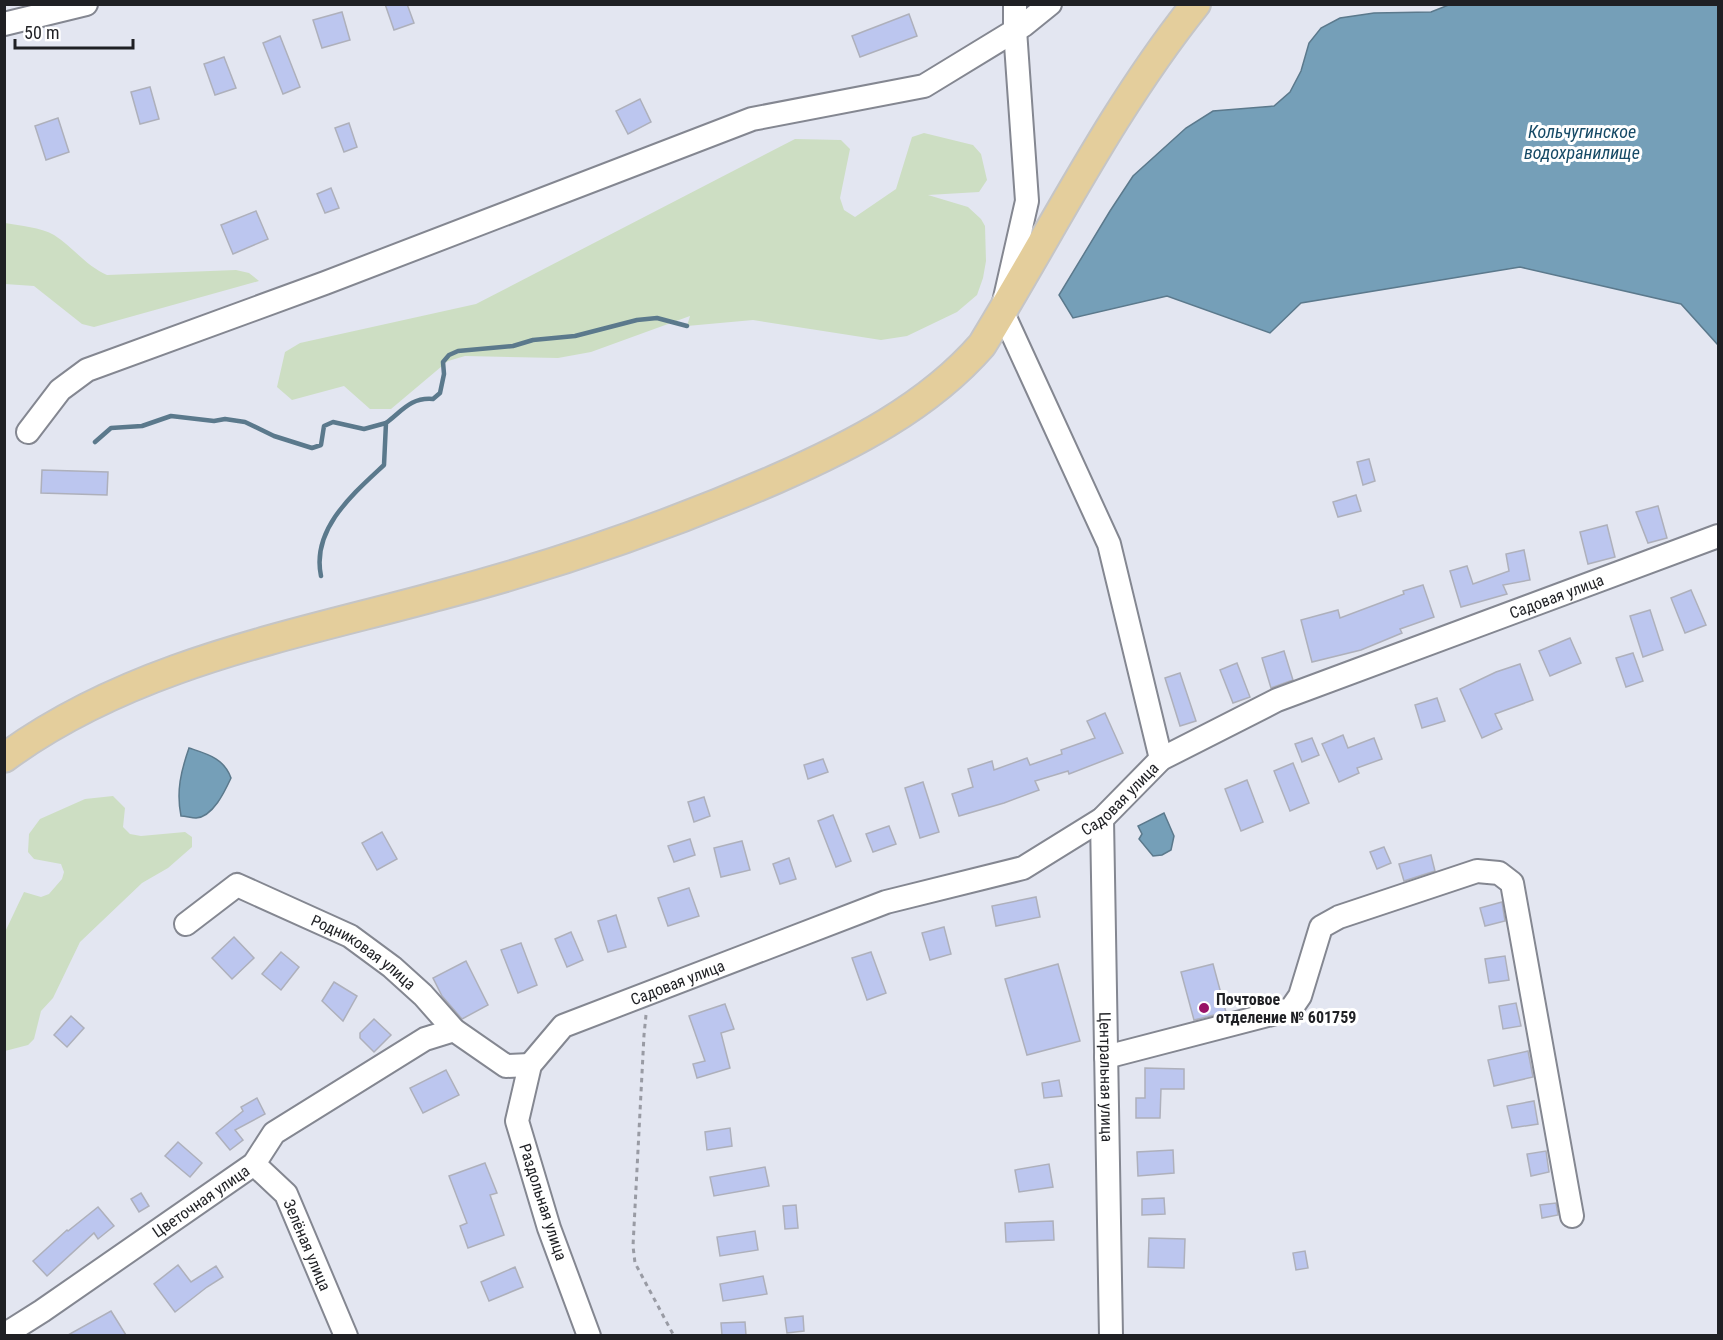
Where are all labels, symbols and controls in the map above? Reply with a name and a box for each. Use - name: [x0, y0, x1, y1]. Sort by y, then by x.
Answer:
- scale bar: [15, 12, 134, 50]
- text: 50 m: [24, 22, 59, 43]
- water label: Кольчугинское водохранилище: [1524, 121, 1640, 163]
- street label: Садовая улица: [1507, 570, 1606, 622]
- street label: Садовая улица: [1077, 758, 1162, 839]
- street label: Родниковая улица: [308, 910, 420, 993]
- street label: Садовая улица: [628, 955, 727, 1009]
- place label: Почтовое отделение № 601759: [1216, 990, 1356, 1027]
- marker: Почтовое отделение № 601759: [1197, 1001, 1211, 1015]
- street label: Центральная улица: [1096, 1012, 1117, 1142]
- street label: Раздольная улица: [515, 1141, 571, 1263]
- street label: Цветочная улица: [148, 1161, 253, 1241]
- street label: Зелёная улица: [280, 1196, 335, 1293]

